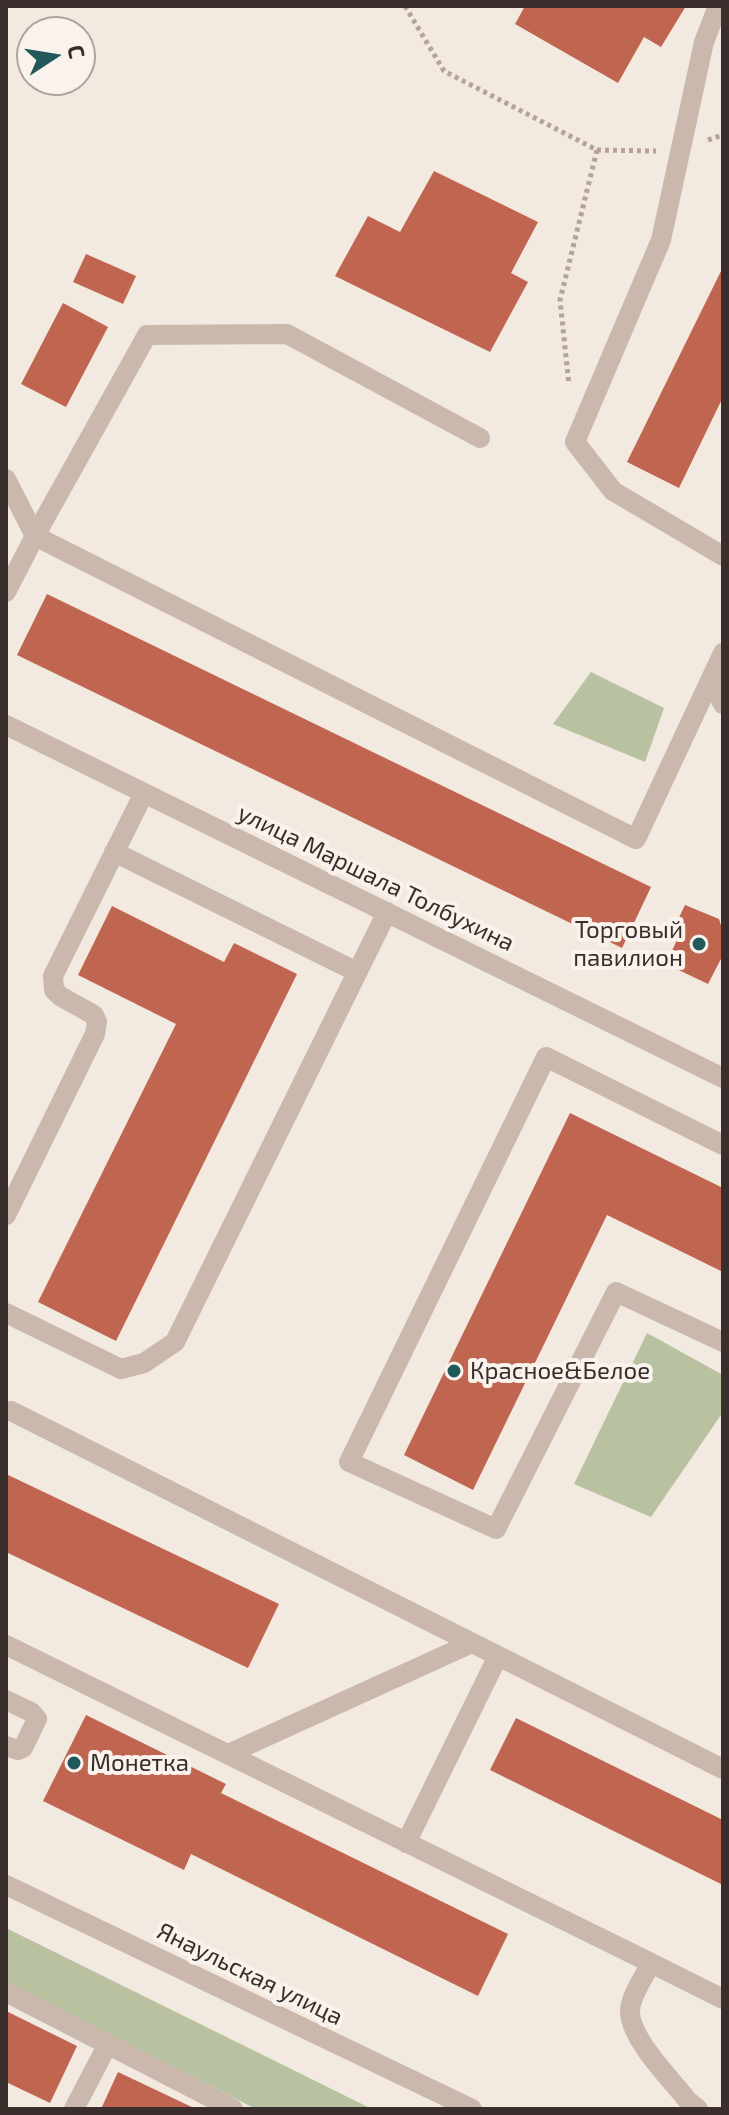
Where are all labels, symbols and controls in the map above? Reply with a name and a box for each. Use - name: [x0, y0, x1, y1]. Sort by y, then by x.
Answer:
- north arrow: [16, 16, 96, 96]
- text: С: [63, 42, 92, 60]
- street label: улица Маршала Толбухина: [233, 798, 519, 958]
- place label: Торговый павилион: [573, 916, 683, 972]
- marker: Торговый павилион: [690, 935, 708, 953]
- place label: Красное&Белое: [470, 1357, 650, 1385]
- marker: Красное&Белое: [445, 1362, 463, 1380]
- place label: Монетка: [90, 1749, 189, 1777]
- marker: Монетка: [65, 1754, 83, 1772]
- street label: Янаульская улица: [152, 1917, 348, 2031]

